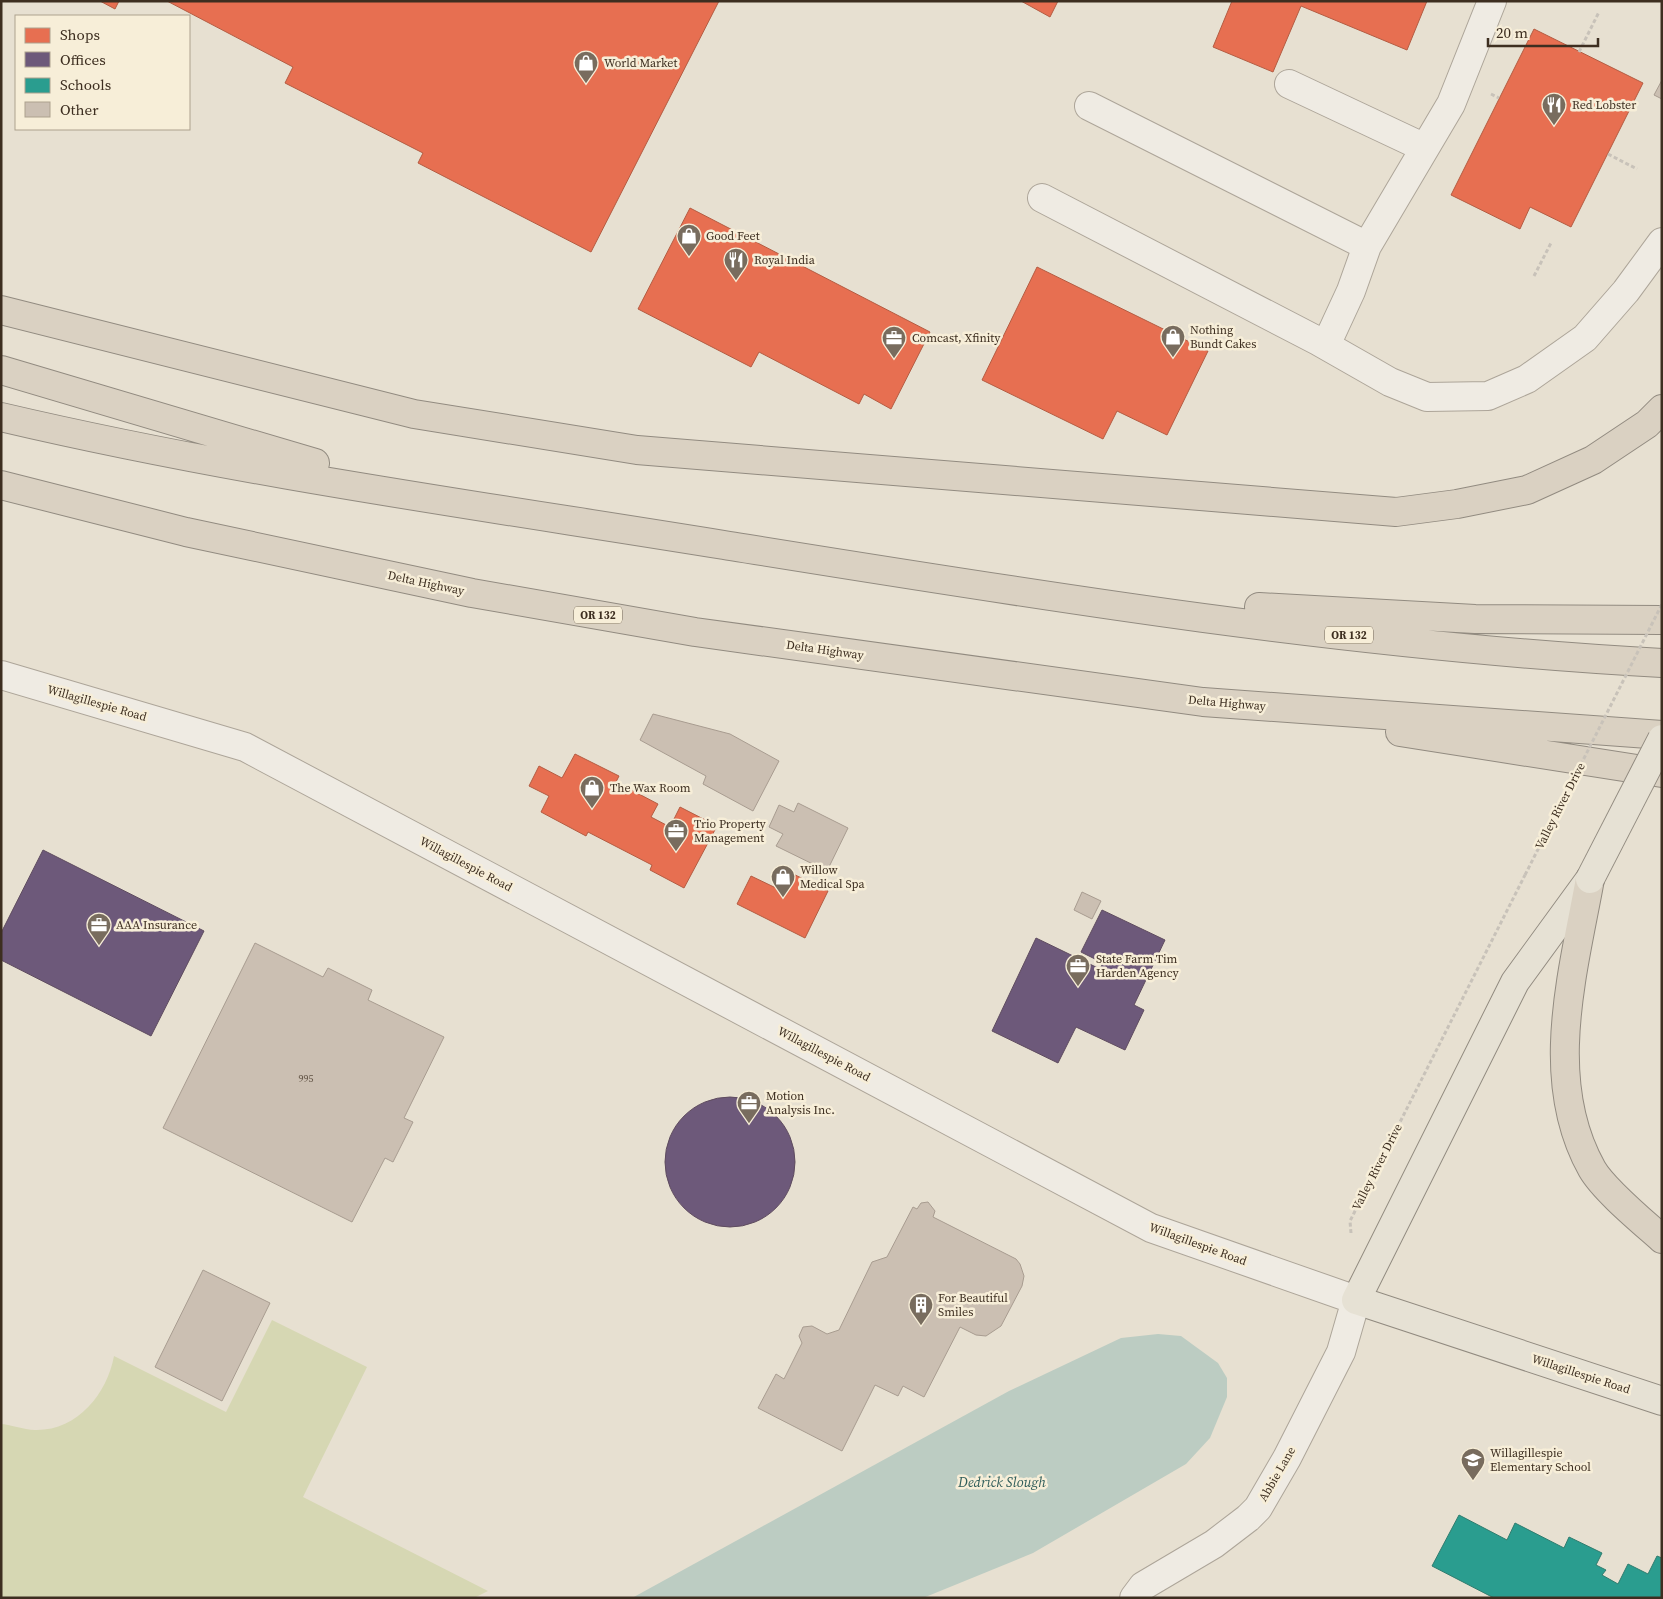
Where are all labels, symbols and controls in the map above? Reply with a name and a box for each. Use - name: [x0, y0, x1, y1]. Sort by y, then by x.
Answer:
- legend: [15, 15, 190, 130]
- scale bar: [1488, 15, 1598, 47]
- text: 20 m: [1496, 22, 1528, 43]
- text: Shops: [60, 24, 100, 45]
- text: Offices: [60, 49, 106, 70]
- shop icon: World Market: [573, 50, 599, 84]
- place label: World Market: [604, 55, 677, 71]
- text: Schools: [60, 74, 111, 95]
- restaurant icon: Red Lobster: [1541, 92, 1567, 126]
- place label: Red Lobster: [1572, 97, 1636, 113]
- text: Other: [60, 99, 99, 120]
- shop icon: Good Feet: [676, 223, 702, 257]
- place label: Good Feet: [706, 228, 760, 244]
- restaurant icon: Royal India: [723, 247, 749, 281]
- place label: Royal India: [754, 252, 816, 268]
- place label: Nothing Bundt Cakes: [1190, 322, 1256, 352]
- shop icon: Nothing Bundt Cakes: [1160, 324, 1186, 358]
- office icon: Comcast, Xfinity: [881, 325, 907, 359]
- place label: Comcast, Xfinity: [912, 330, 1001, 346]
- street label: Delta Highway: [386, 567, 467, 599]
- road number: OR 132: [574, 606, 622, 624]
- road number: OR 132: [1325, 626, 1373, 644]
- street label: Delta Highway: [785, 637, 866, 663]
- street label: Willagillespie Road: [45, 681, 149, 725]
- street label: Delta Highway: [1187, 692, 1267, 714]
- street label: Valley River Drive: [1531, 760, 1589, 852]
- shop icon: The Wax Room: [579, 775, 605, 809]
- place label: The Wax Room: [610, 780, 691, 796]
- place label: Trio Property Management: [694, 816, 767, 846]
- office icon: Trio Property Management: [663, 818, 689, 852]
- street label: Willagillespie Road: [417, 833, 515, 895]
- place label: Willow Medical Spa: [800, 862, 865, 892]
- shop icon: Willow Medical Spa: [770, 864, 796, 898]
- office icon: AAA Insurance: [86, 912, 112, 946]
- place label: AAA Insurance: [116, 917, 197, 933]
- place label: State Farm Tim Harden Agency: [1096, 951, 1180, 981]
- office icon: State Farm Tim Harden Agency: [1065, 953, 1091, 987]
- street label: Willagillespie Road: [775, 1023, 873, 1085]
- house number: 995: [299, 1072, 314, 1085]
- place label: Motion Analysis Inc.: [766, 1088, 835, 1118]
- office icon: Motion Analysis Inc.: [736, 1090, 762, 1124]
- street label: Valley River Drive: [1348, 1121, 1406, 1213]
- street label: Willagillespie Road: [1147, 1219, 1249, 1269]
- place label: For Beautiful Smiles: [938, 1290, 1008, 1320]
- building icon: For Beautiful Smiles: [908, 1292, 934, 1326]
- street label: Willagillespie Road: [1530, 1351, 1632, 1398]
- street label: Abbie Lane: [1255, 1444, 1299, 1504]
- place label: Willagillespie Elementary School: [1490, 1445, 1591, 1475]
- school or university icon: Willagillespie Elementary School: [1460, 1447, 1486, 1481]
- water label: Dedrick Slough: [957, 1472, 1046, 1492]

